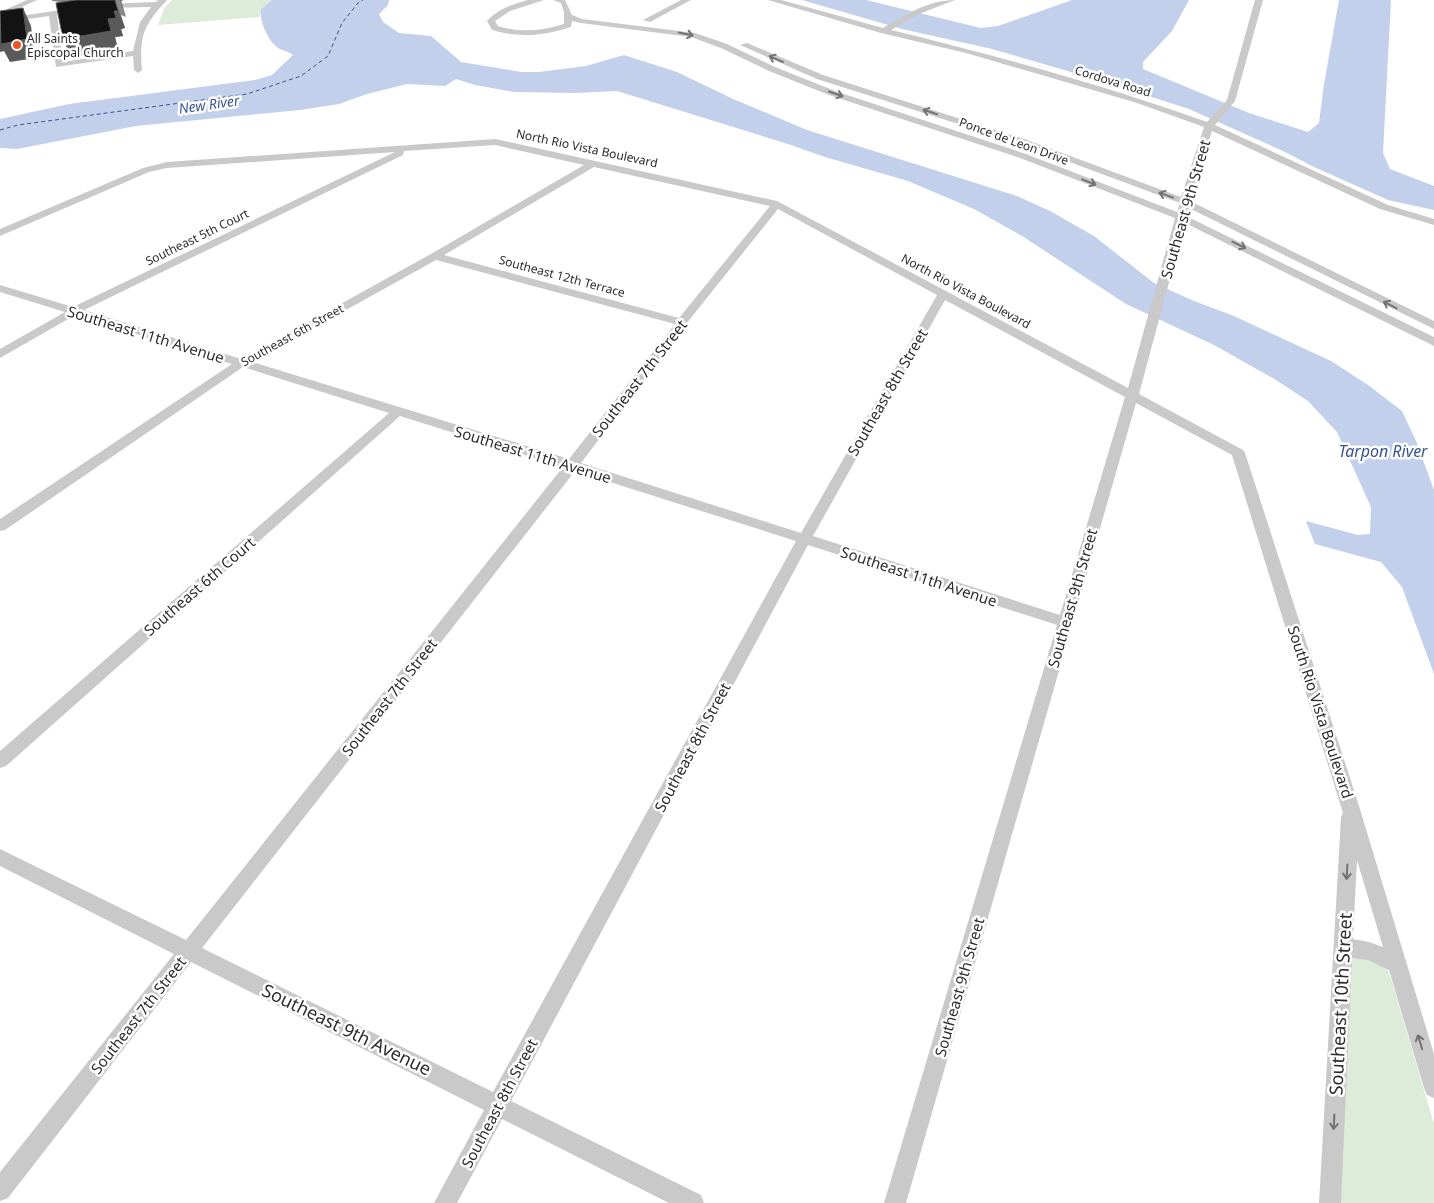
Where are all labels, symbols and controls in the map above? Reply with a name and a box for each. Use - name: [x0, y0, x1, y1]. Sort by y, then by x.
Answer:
- place label: All Saints Episcopal Church: [27, 30, 124, 61]
- one-way arrow: [678, 30, 694, 39]
- marker: All Saints Episcopal Church: [11, 39, 23, 51]
- one-way arrow: [769, 53, 784, 63]
- street label: Cordova Road: [1073, 61, 1153, 101]
- water label: New River: [177, 90, 241, 118]
- one-way arrow: [828, 90, 844, 100]
- one-way arrow: [922, 106, 938, 116]
- street label: Ponce de Leon Drive: [957, 113, 1071, 169]
- street label: North Rio Vista Boulevard: [515, 125, 659, 171]
- street label: Southeast 9th Street: [1156, 137, 1215, 281]
- one-way arrow: [1081, 178, 1096, 187]
- one-way arrow: [1158, 190, 1174, 199]
- street label: Southeast 5th Court: [142, 204, 252, 269]
- one-way arrow: [1231, 241, 1246, 250]
- street label: North Rio Vista Boulevard: [898, 250, 1034, 332]
- street label: Southeast 12th Terrace: [497, 251, 627, 301]
- street label: Southeast 6th Street: [238, 299, 347, 370]
- one-way arrow: [1383, 300, 1398, 309]
- street label: Southeast 11th Avenue: [65, 301, 227, 367]
- street label: Southeast 7th Street: [587, 315, 691, 441]
- street label: Southeast 8th Street: [842, 324, 932, 459]
- street label: Southeast 11th Avenue: [452, 421, 614, 487]
- water label: Tarpon River: [1338, 440, 1428, 462]
- street label: Southeast 9th Street: [1043, 526, 1102, 670]
- street label: Southeast 6th Court: [139, 532, 259, 640]
- street label: Southeast 11th Avenue: [838, 541, 1000, 611]
- street label: South Rio Vista Boulevard: [1284, 623, 1358, 801]
- street label: Southeast 7th Street: [337, 634, 441, 760]
- street label: Southeast 8th Street: [649, 678, 735, 815]
- one-way arrow: [1342, 864, 1351, 880]
- street label: Southeast 10th Street: [1323, 912, 1357, 1096]
- street label: Southeast 9th Street: [930, 915, 989, 1059]
- street label: Southeast 7th Street: [86, 952, 190, 1078]
- street label: Southeast 9th Avenue: [258, 978, 436, 1080]
- street label: Southeast 8th Street: [456, 1034, 542, 1171]
- one-way arrow: [1415, 1034, 1425, 1050]
- one-way arrow: [1330, 1113, 1339, 1129]

